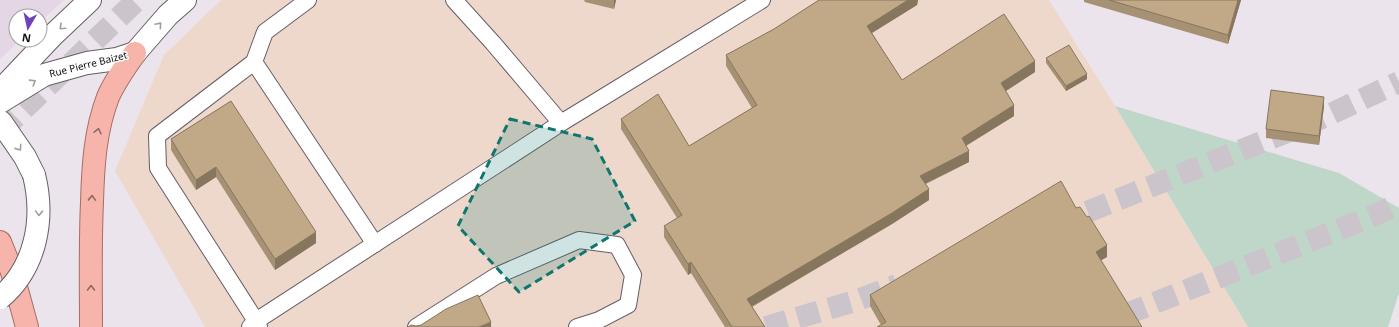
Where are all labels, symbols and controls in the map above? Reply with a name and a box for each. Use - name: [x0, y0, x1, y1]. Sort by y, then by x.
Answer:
- north arrow: [8, 8, 48, 48]
- one-way arrow: [59, 22, 67, 29]
- one-way arrow: [154, 23, 161, 30]
- text: N: [21, 30, 32, 46]
- street label: Rue Pierre Baizet: [48, 47, 129, 80]
- one-way arrow: [29, 79, 36, 86]
- one-way arrow: [94, 127, 102, 134]
- one-way arrow: [14, 143, 21, 150]
- one-way arrow: [87, 195, 96, 201]
- one-way arrow: [34, 210, 43, 216]
- one-way arrow: [87, 285, 95, 291]

